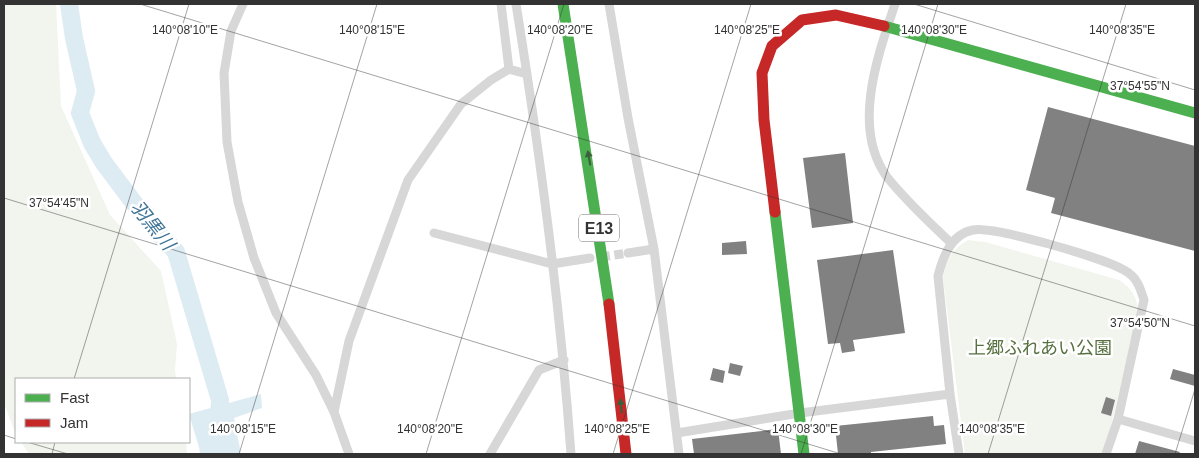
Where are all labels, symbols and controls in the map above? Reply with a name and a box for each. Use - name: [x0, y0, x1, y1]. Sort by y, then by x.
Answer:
- text: 140°08'10"E: [152, 23, 218, 37]
- text: 140°08'15"E: [339, 23, 405, 37]
- text: 140°08'20"E: [527, 23, 593, 37]
- text: 140°08'25"E: [714, 23, 780, 37]
- text: 140°08'30"E: [901, 23, 967, 37]
- text: 140°08'35"E: [1089, 23, 1155, 37]
- text: 37°54'55"N: [1110, 79, 1170, 93]
- one-way arrow: [585, 149, 593, 165]
- text: 37°54'45"N: [29, 196, 89, 210]
- water label: 羽黒川: [127, 197, 180, 256]
- road number: E13: [579, 214, 619, 242]
- text: 37°54'50"N: [1110, 316, 1170, 330]
- park label: 上郷ふれあい公園: [968, 338, 1112, 358]
- legend: [15, 378, 190, 443]
- text: Fast: [60, 389, 90, 406]
- one-way arrow: [617, 397, 625, 413]
- text: Jam: [60, 414, 88, 431]
- text: 140°08'15"E: [210, 422, 276, 436]
- text: 140°08'20"E: [397, 422, 463, 436]
- text: 140°08'25"E: [584, 422, 650, 436]
- text: 140°08'30"E: [772, 422, 838, 436]
- text: 140°08'35"E: [959, 422, 1025, 436]

